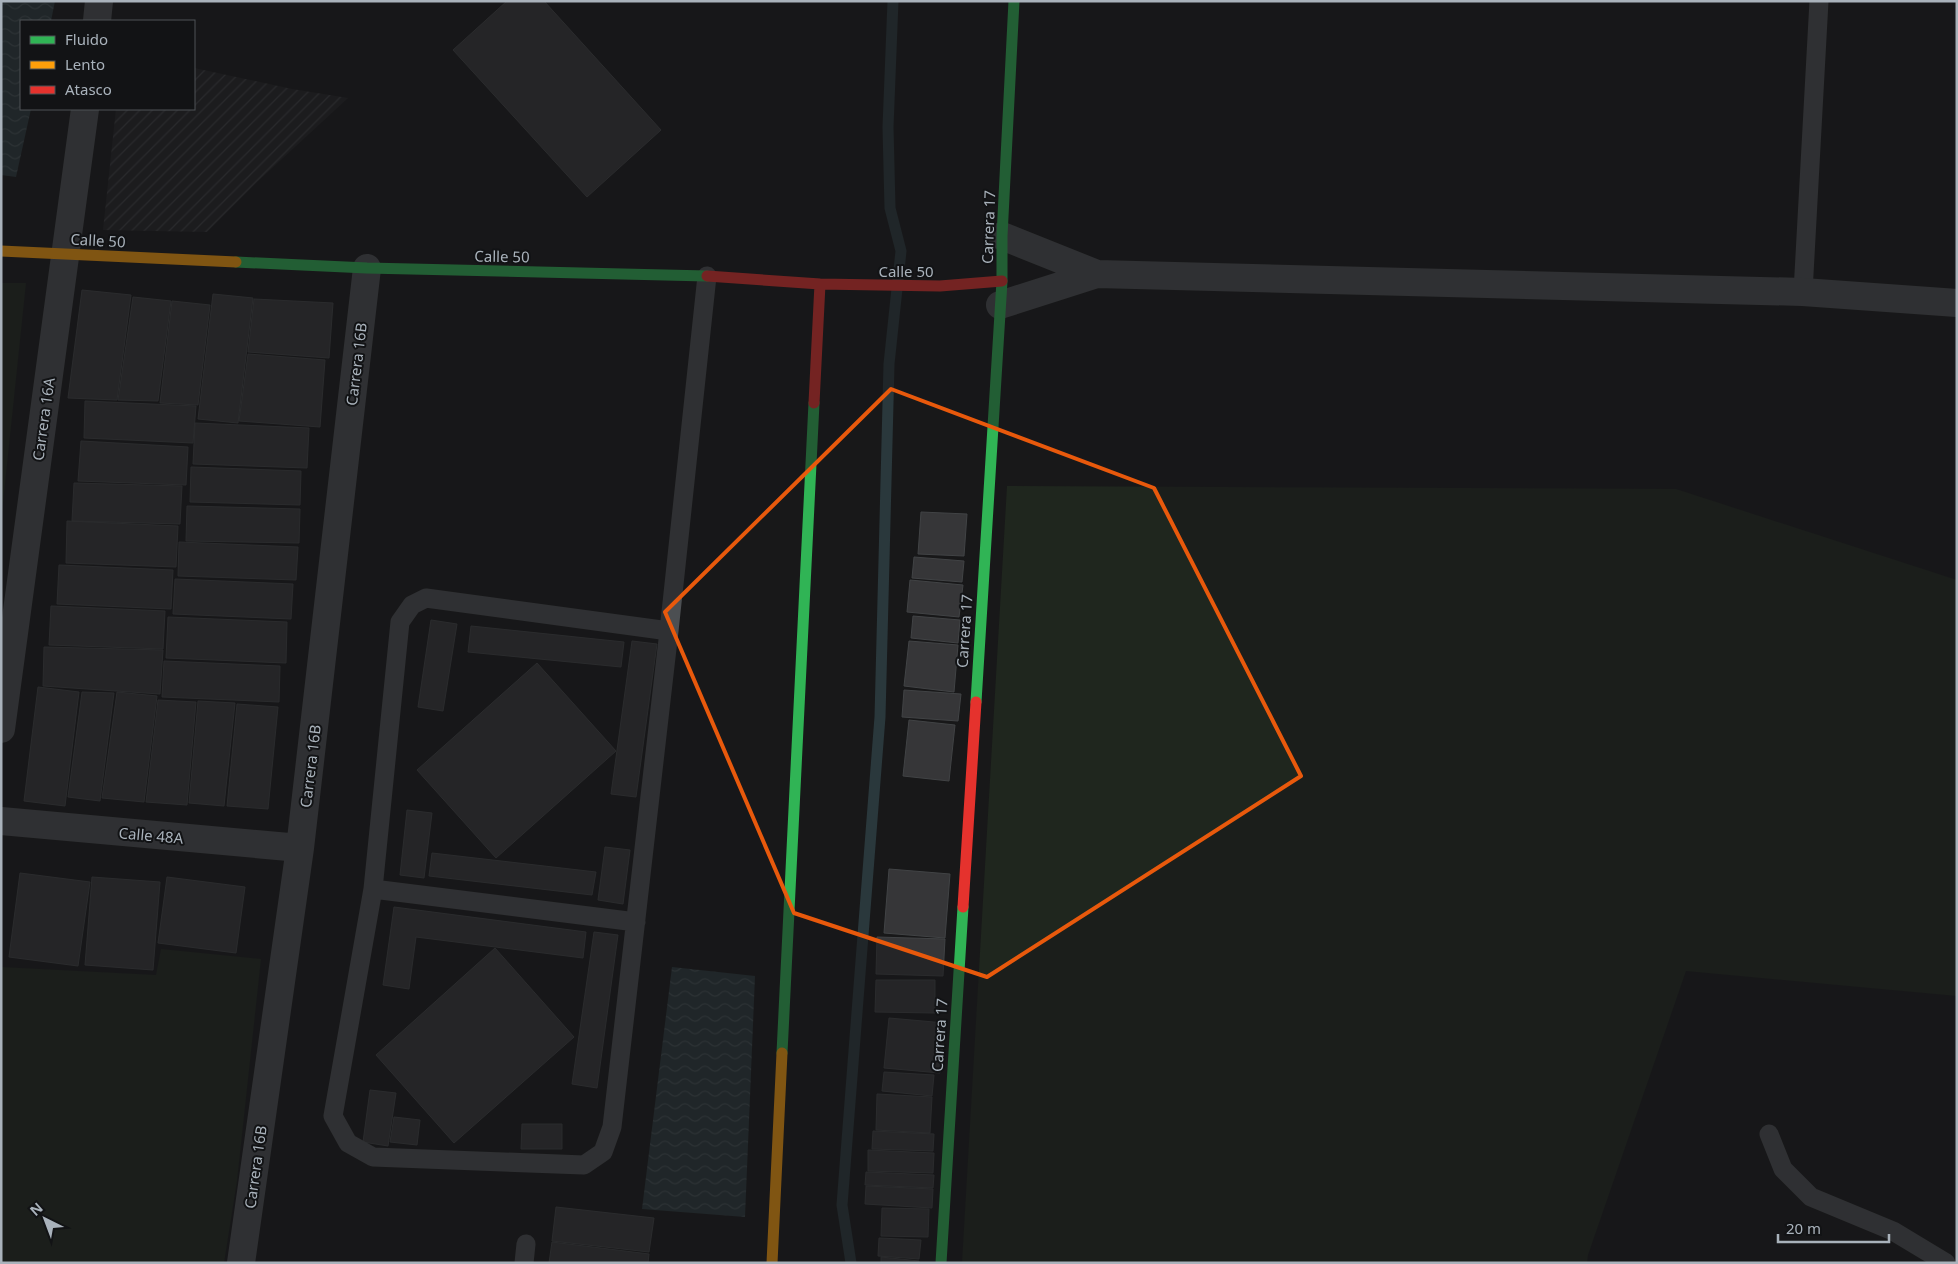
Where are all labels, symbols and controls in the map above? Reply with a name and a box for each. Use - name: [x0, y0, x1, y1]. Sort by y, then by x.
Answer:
- legend: [20, 20, 195, 110]
- text: Fluido: [65, 29, 108, 49]
- text: Lento: [65, 54, 105, 74]
- text: Atasco: [65, 79, 112, 99]
- street label: Carrera 17: [977, 190, 999, 264]
- street label: Calle 50: [70, 229, 126, 251]
- street label: Calle 50: [474, 246, 530, 266]
- street label: Calle 50: [878, 261, 934, 281]
- street label: Carrera 16B: [341, 321, 371, 407]
- street label: Carrera 16A: [27, 376, 59, 462]
- street label: Carrera 17: [951, 593, 977, 669]
- street label: Carrera 16B: [295, 723, 325, 809]
- street label: Calle 48A: [118, 822, 185, 848]
- street label: Carrera 17: [926, 997, 952, 1073]
- street label: Carrera 16B: [239, 1124, 271, 1210]
- north arrow: [20, 1194, 70, 1244]
- text: N: [25, 1198, 47, 1220]
- scale bar: [1778, 1212, 1889, 1244]
- text: 20 m: [1786, 1218, 1821, 1238]

